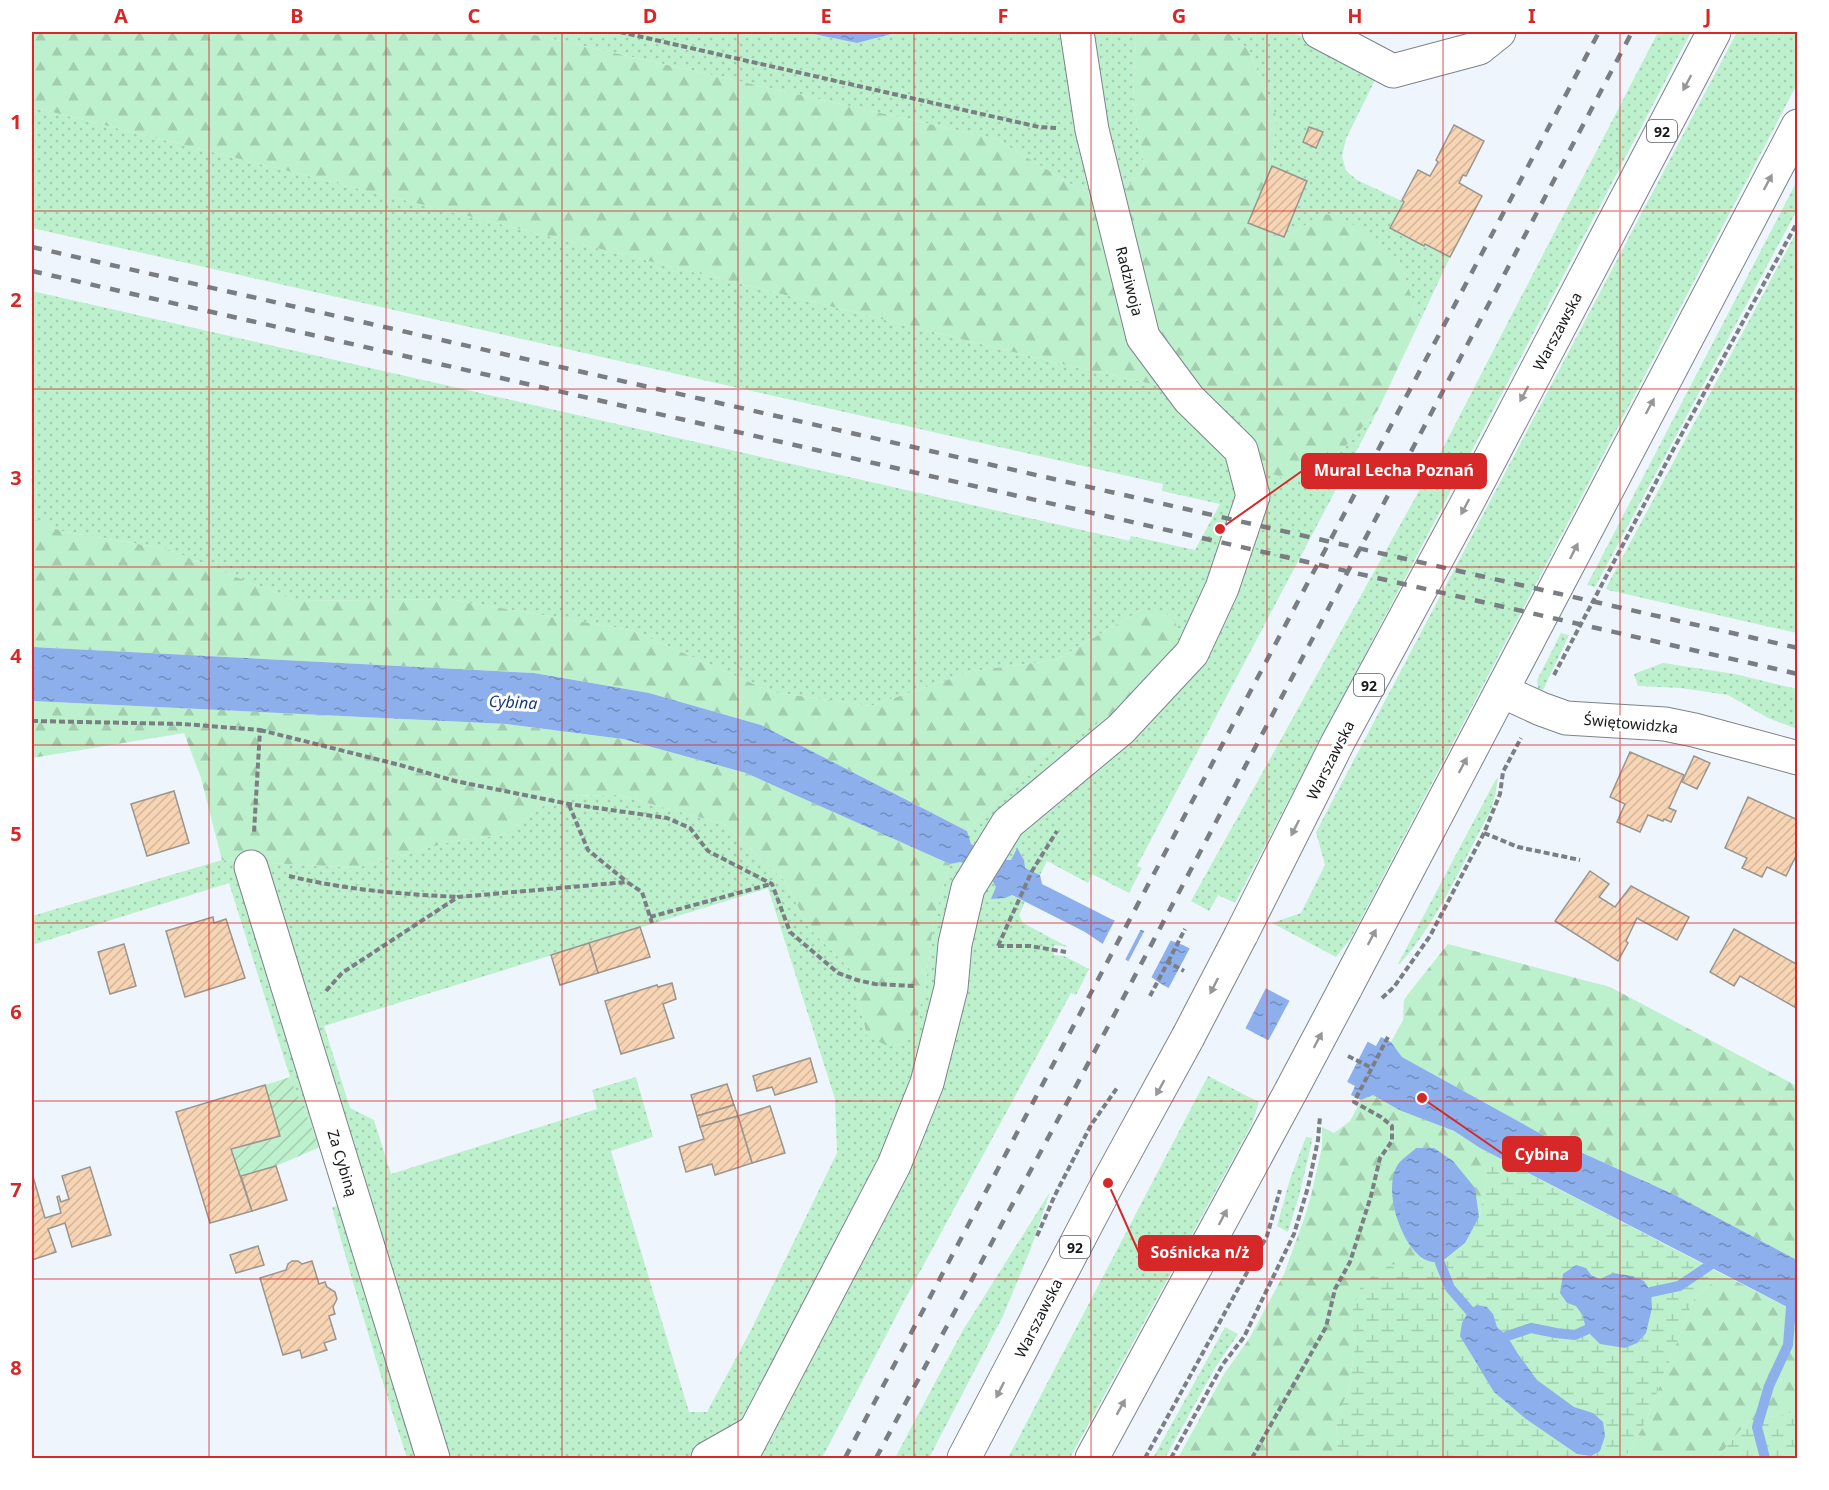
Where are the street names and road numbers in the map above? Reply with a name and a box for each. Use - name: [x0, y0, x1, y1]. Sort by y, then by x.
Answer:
- road number: 92: [1647, 120, 1677, 142]
- street label: Radziwoja: [1112, 244, 1148, 318]
- street label: Warszawska: [1528, 288, 1586, 374]
- road number: 92: [1354, 674, 1384, 696]
- street label: Świętowidzka: [1583, 709, 1679, 737]
- street label: Warszawska: [1301, 717, 1359, 803]
- street label: Za Cybiną: [323, 1127, 363, 1199]
- road number: 92: [1060, 1236, 1090, 1258]
- street label: Warszawska: [1009, 1275, 1067, 1361]

